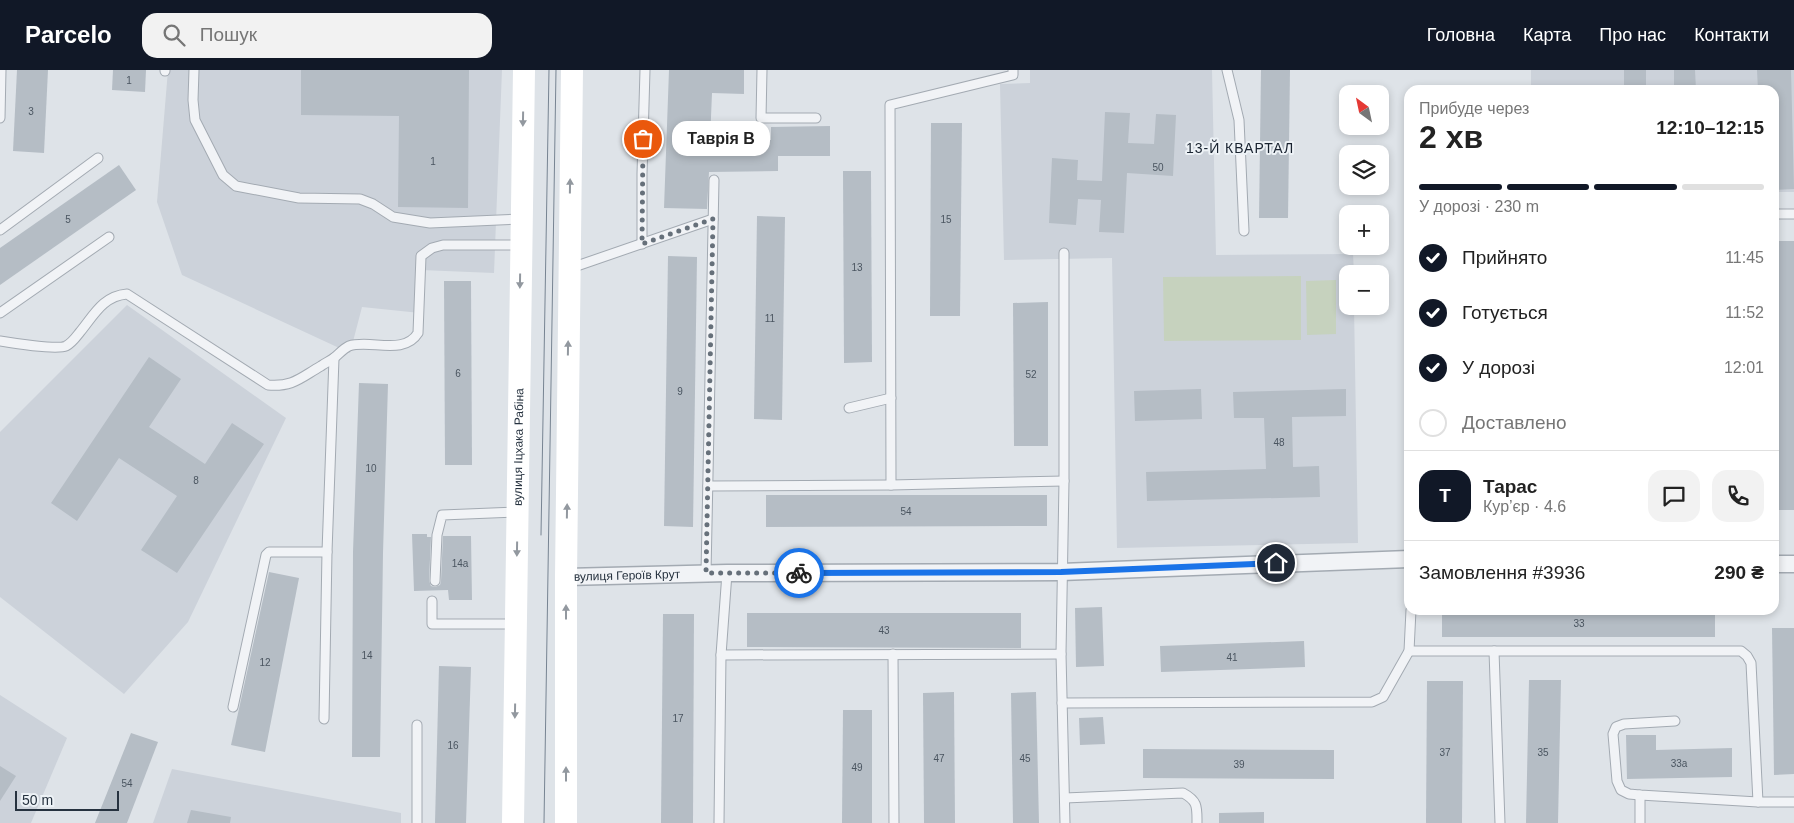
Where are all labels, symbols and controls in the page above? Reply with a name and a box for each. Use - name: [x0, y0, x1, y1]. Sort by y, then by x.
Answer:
- search box: [142, 13, 492, 58]
- text: Parcelo: [25, 21, 112, 48]
- icon: search: [160, 21, 188, 49]
- text: Пошук: [200, 24, 257, 45]
- text: Головна: [1427, 25, 1495, 45]
- text: Карта: [1523, 25, 1571, 45]
- text: Про нас: [1599, 25, 1666, 45]
- text: Контакти: [1694, 25, 1769, 45]
- house number: 1: [126, 75, 132, 86]
- north arrow: [1339, 85, 1389, 135]
- map controls: [1339, 85, 1389, 315]
- text: Прибуде через: [1419, 100, 1529, 117]
- house number: 3: [28, 106, 34, 117]
- one-way arrow: [519, 111, 527, 127]
- text: 12:10–12:15: [1656, 117, 1764, 138]
- pin: [622, 118, 664, 160]
- text: 2 хв: [1419, 119, 1483, 155]
- callout: Таврія В: [673, 122, 770, 156]
- icon: bag: [629, 125, 657, 153]
- text: Таврія В: [687, 130, 755, 147]
- district label: 13-Й КВАРТАЛ: [1186, 139, 1294, 156]
- button: layers: [1339, 145, 1389, 195]
- house number: 1: [430, 156, 436, 167]
- house number: 50: [1152, 162, 1164, 173]
- one-way arrow: [566, 178, 574, 194]
- text: У дорозі · 230 m: [1419, 198, 1539, 215]
- button: +: [1339, 205, 1389, 255]
- house number: 5: [65, 214, 71, 225]
- house number: 15: [940, 214, 952, 225]
- icon: check: [1419, 244, 1447, 272]
- text: Прийнято: [1462, 247, 1547, 268]
- text: 11:45: [1725, 249, 1764, 266]
- house number: 13: [851, 262, 863, 273]
- button: −: [1339, 265, 1389, 315]
- one-way arrow: [516, 273, 524, 289]
- icon: check: [1419, 299, 1447, 327]
- text: Готується: [1462, 302, 1548, 323]
- text: 11:52: [1725, 304, 1764, 321]
- house number: 11: [765, 313, 776, 324]
- one-way arrow: [564, 340, 572, 356]
- icon: check: [1419, 354, 1447, 382]
- text: У дорозі: [1462, 357, 1535, 378]
- text: 12:01: [1724, 359, 1764, 376]
- house number: 6: [455, 368, 461, 379]
- house number: 52: [1025, 369, 1037, 380]
- house number: 9: [677, 386, 683, 397]
- street label: вулиця Іцхака Рабіна: [511, 388, 526, 506]
- text: Доставлено: [1462, 412, 1567, 433]
- house number: 48: [1273, 437, 1285, 448]
- house number: 10: [365, 463, 377, 474]
- button: chat: [1648, 470, 1700, 522]
- button: phone: [1712, 470, 1764, 522]
- house number: 8: [193, 475, 199, 486]
- text: Тарас: [1483, 476, 1537, 497]
- text: Т: [1439, 485, 1451, 506]
- text: Кур’єр · 4.6: [1483, 498, 1566, 515]
- one-way arrow: [563, 503, 571, 519]
- house number: 54: [900, 506, 912, 517]
- one-way arrow: [513, 541, 521, 557]
- pin: [1255, 542, 1297, 584]
- courier: [774, 548, 824, 598]
- icon: home: [1262, 549, 1290, 577]
- house number: 14а: [452, 558, 469, 569]
- icon: bike: [785, 559, 813, 587]
- text: Замовлення #3936: [1419, 562, 1585, 583]
- text: 290 ₴: [1714, 562, 1764, 583]
- street label: вулиця Героїв Крут: [574, 567, 681, 584]
- one-way arrow: [562, 604, 570, 620]
- house number: 33: [1573, 618, 1585, 629]
- house number: 43: [878, 625, 890, 636]
- house number: 14: [361, 650, 373, 661]
- house number: 41: [1226, 652, 1238, 663]
- house number: 12: [259, 657, 271, 668]
- one-way arrow: [511, 703, 519, 719]
- house number: 17: [672, 713, 684, 724]
- house number: 16: [447, 740, 459, 751]
- house number: 37: [1439, 747, 1451, 758]
- house number: 35: [1537, 747, 1549, 758]
- house number: 47: [933, 753, 945, 764]
- house number: 45: [1019, 753, 1031, 764]
- house number: 33а: [1671, 758, 1688, 769]
- house number: 39: [1233, 759, 1245, 770]
- house number: 49: [851, 762, 863, 773]
- one-way arrow: [562, 766, 570, 782]
- house number: 54: [121, 778, 133, 789]
- scale bar: [15, 788, 119, 811]
- text: 50 m: [22, 792, 53, 808]

